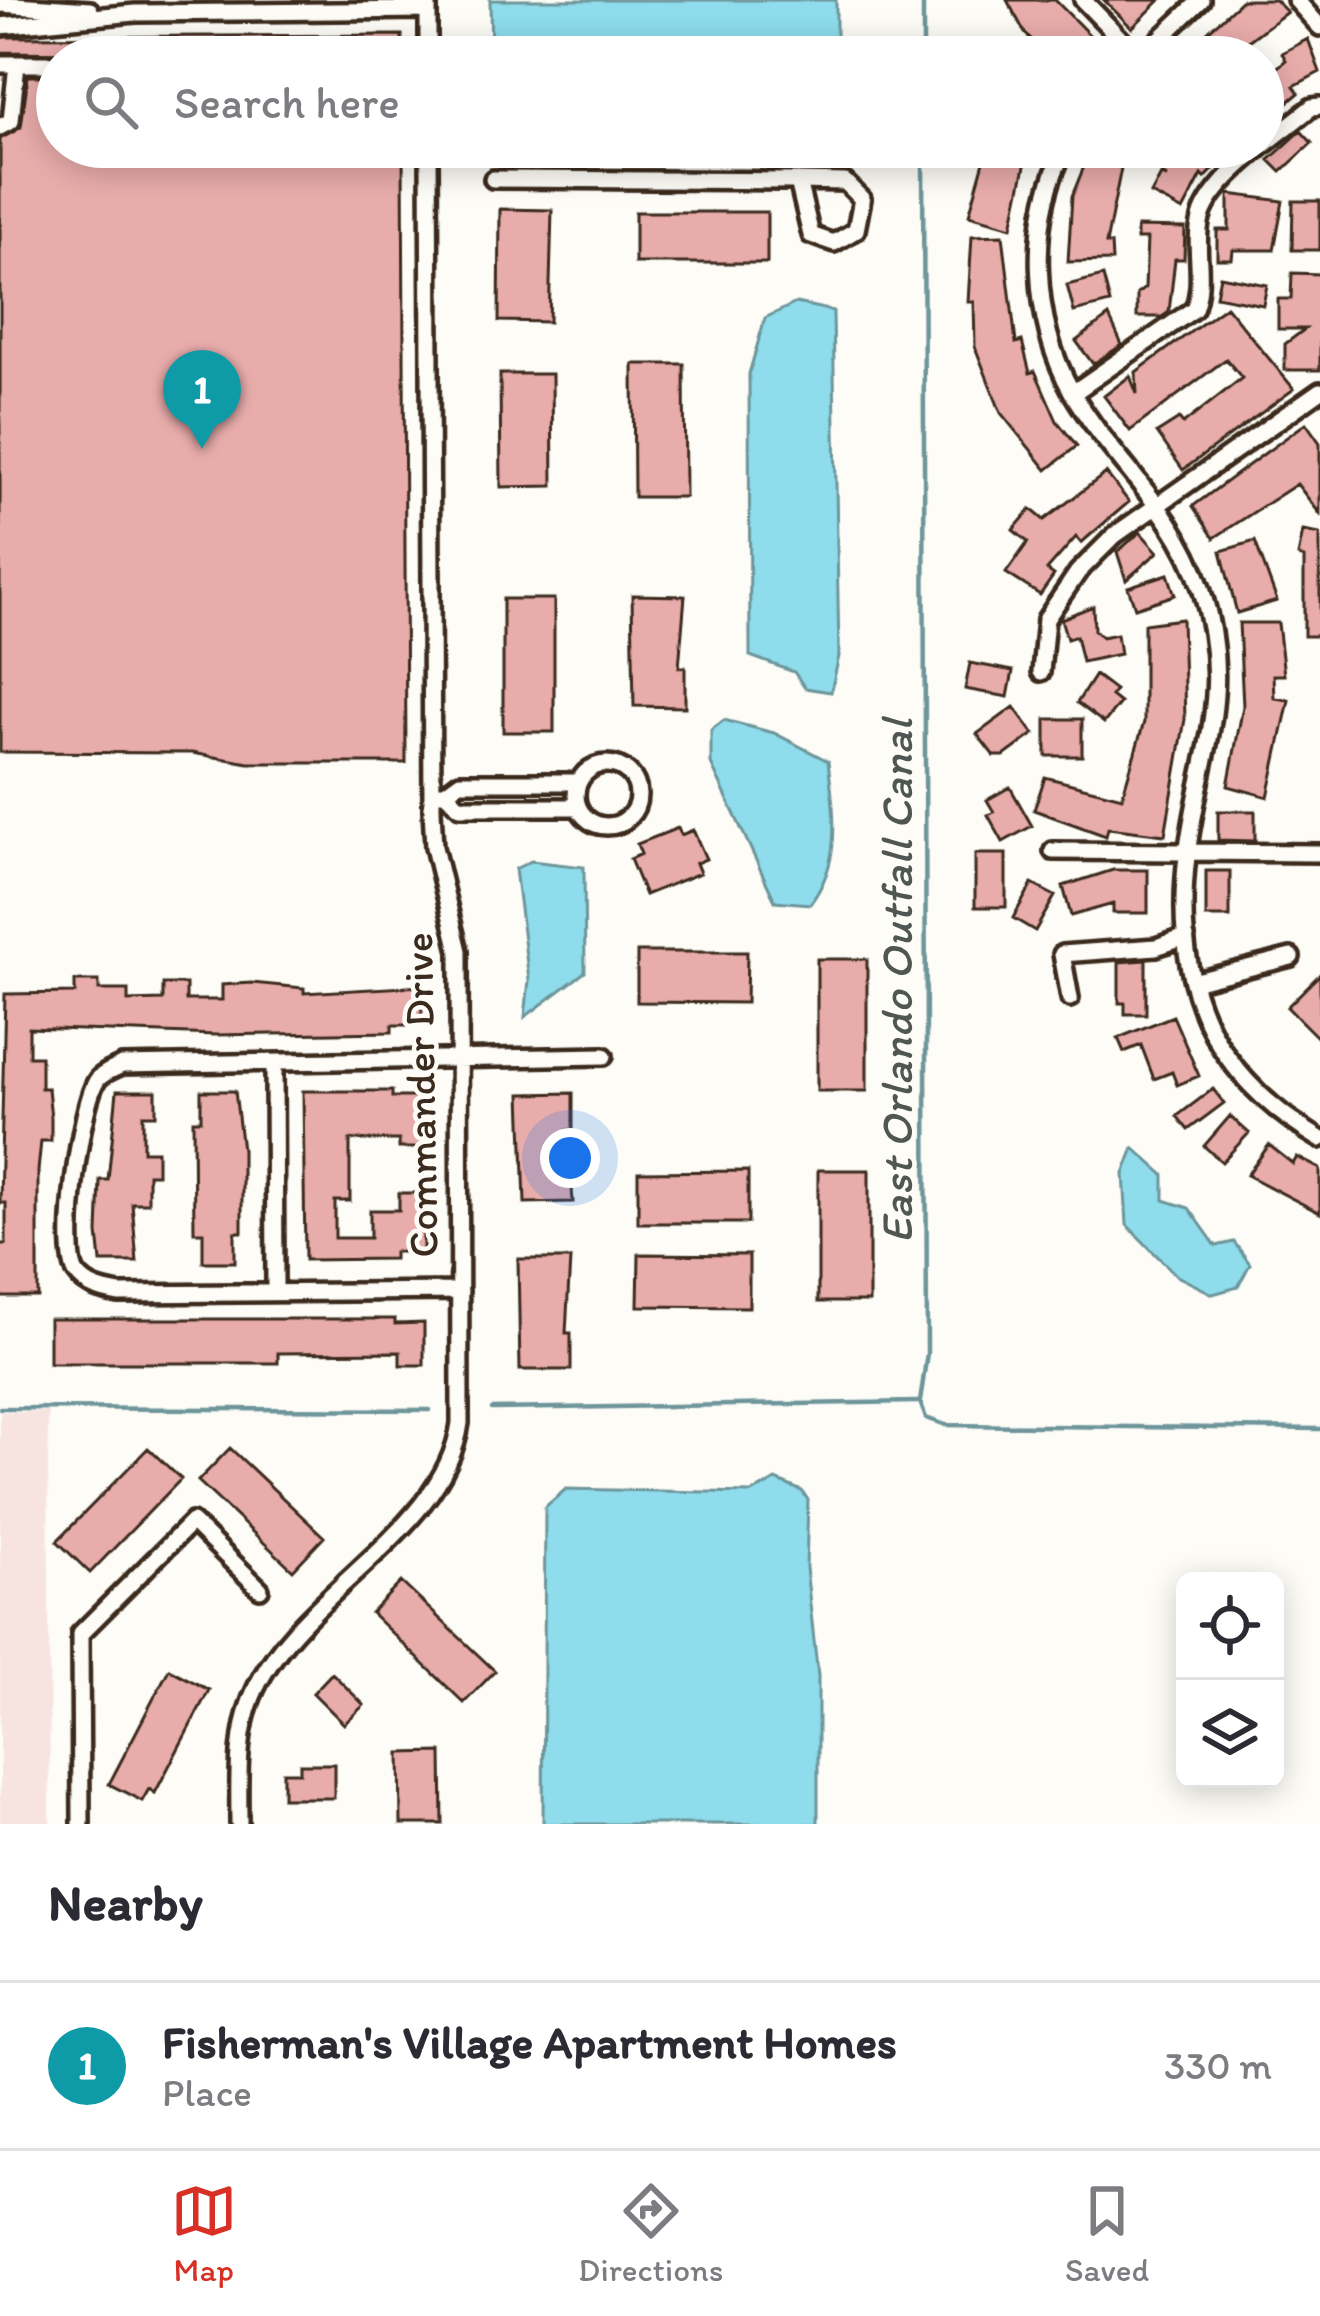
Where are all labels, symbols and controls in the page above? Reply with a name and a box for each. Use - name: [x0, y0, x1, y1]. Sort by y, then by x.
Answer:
- search box: [36, 36, 1284, 168]
- icon: search: [78, 69, 144, 135]
- text: Search here: [174, 75, 400, 129]
- pin: 1: [163, 350, 241, 449]
- water label: East Orlando Outfall Canal: [869, 715, 923, 1243]
- street label: Commander Drive: [392, 932, 449, 1258]
- your location: [540, 1128, 600, 1188]
- map controls: [1176, 1572, 1284, 1788]
- button: locate: [1176, 1572, 1284, 1680]
- button: layers: [1176, 1680, 1284, 1788]
- text: Nearby: [48, 1872, 203, 1933]
- text: Fisherman's Village Apartment Homes: [162, 2015, 897, 2069]
- text: 1: [78, 2042, 96, 2089]
- text: 330 m: [1164, 2042, 1272, 2089]
- text: Place: [162, 2069, 252, 2116]
- tab: Map: [171, 2178, 237, 2289]
- tab: Directions: [578, 2178, 723, 2289]
- tab: Saved: [1065, 2178, 1149, 2289]

